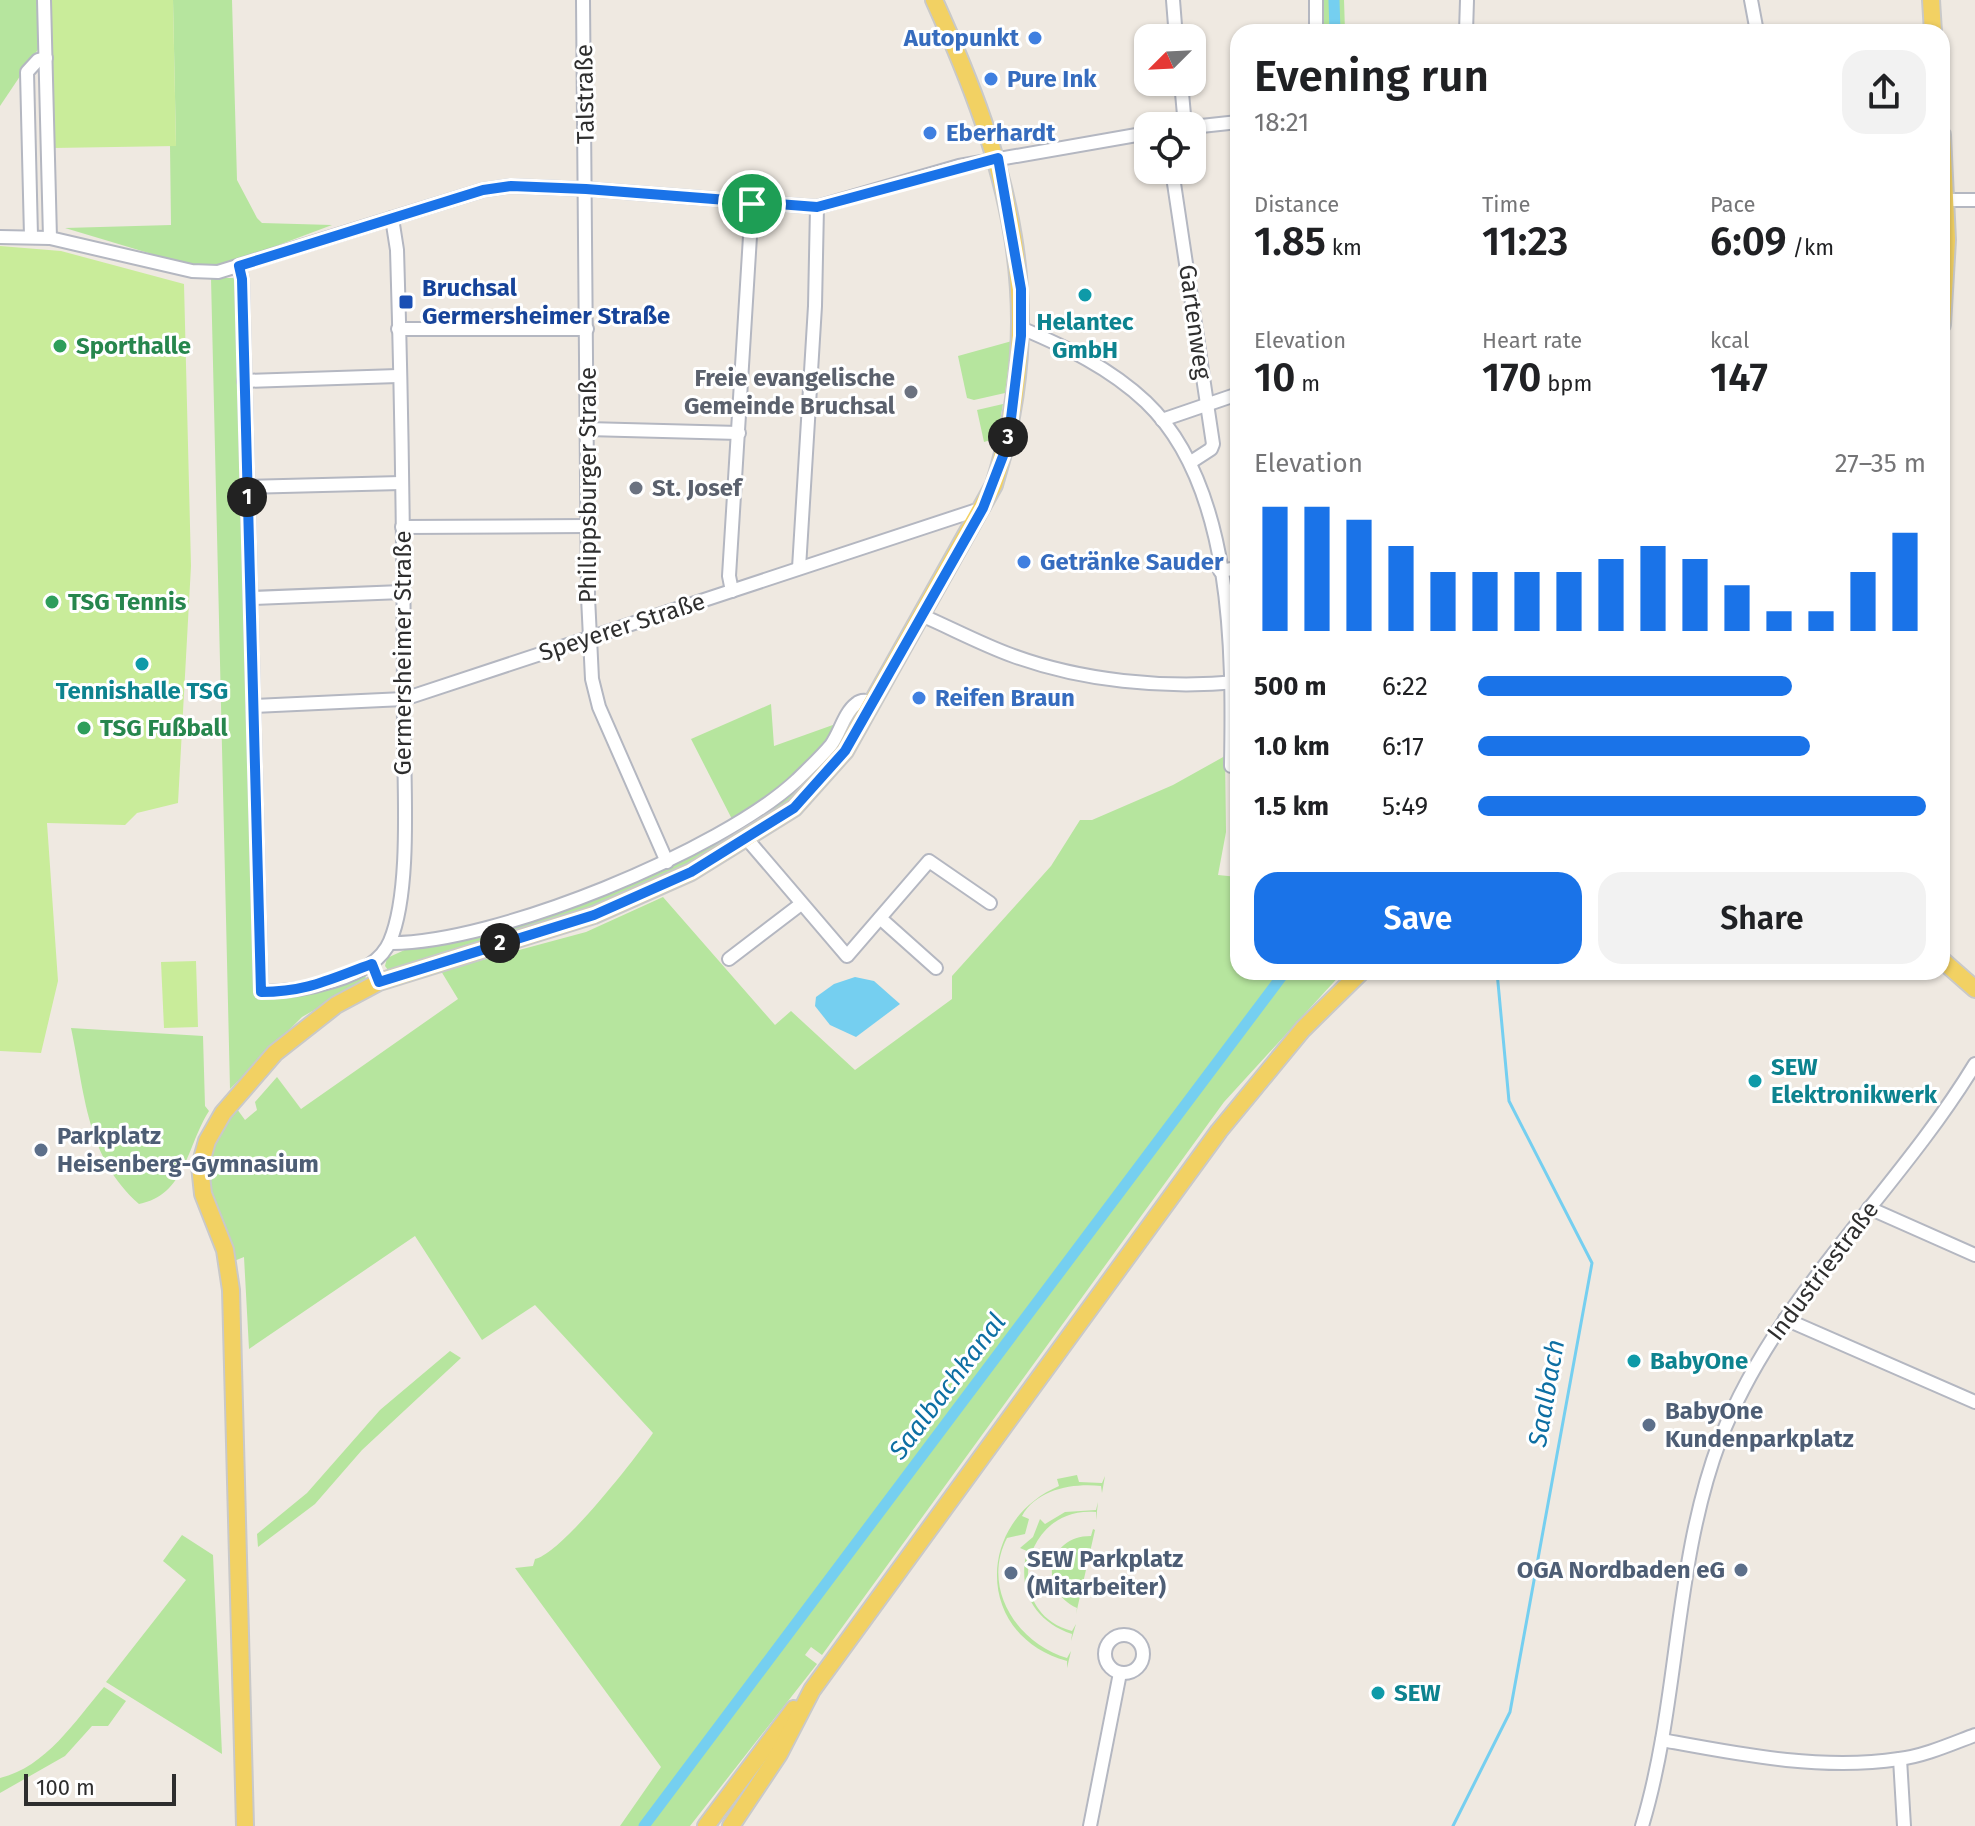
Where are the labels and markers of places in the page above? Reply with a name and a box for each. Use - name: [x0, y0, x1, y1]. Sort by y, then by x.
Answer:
- place label: Autopunkt: [903, 24, 1020, 52]
- marker: Autopunkt: [1026, 29, 1044, 47]
- place label: Pure Ink: [1007, 65, 1097, 93]
- marker: Pure Ink: [982, 70, 1000, 88]
- place label: Eberhardt: [946, 119, 1056, 147]
- marker: Eberhardt: [921, 124, 939, 142]
- pin: [718, 170, 786, 238]
- place label: Bruchsal Germersheimer Straße: [422, 274, 670, 330]
- marker: Helantec GmbH: [1076, 286, 1094, 304]
- marker: Bruchsal Germersheimer Straße: [397, 293, 415, 311]
- place label: Helantec GmbH: [1037, 308, 1134, 364]
- place label: Sporthalle: [76, 332, 191, 360]
- marker: Sporthalle: [51, 337, 69, 355]
- place label: Freie evangelische Gemeinde Bruchsal: [684, 364, 896, 420]
- marker: Freie evangelische Gemeinde Bruchsal: [902, 383, 920, 401]
- pin: 3: [988, 417, 1028, 457]
- place label: St. Josef: [652, 474, 744, 502]
- pin: 1: [227, 477, 267, 517]
- marker: St. Josef: [627, 479, 645, 497]
- place label: Getränke Sauder: [1040, 548, 1224, 576]
- marker: Getränke Sauder: [1015, 553, 1033, 571]
- place label: TSG Tennis: [68, 588, 187, 616]
- marker: TSG Tennis: [43, 593, 61, 611]
- marker: Tennishalle TSG: [133, 655, 151, 673]
- place label: Tennishalle TSG: [56, 677, 228, 705]
- place label: Reifen Braun: [935, 684, 1075, 712]
- marker: Reifen Braun: [910, 689, 928, 707]
- place label: TSG Fußball: [100, 714, 229, 742]
- marker: TSG Fußball: [75, 719, 93, 737]
- pin: 2: [480, 923, 520, 963]
- place label: SEW Elektronikwerk: [1771, 1053, 1938, 1109]
- marker: SEW Elektronikwerk: [1746, 1072, 1764, 1090]
- place label: Parkplatz Heisenberg-Gymnasium: [57, 1122, 319, 1178]
- marker: Parkplatz Heisenberg-Gymnasium: [32, 1141, 50, 1159]
- place label: BabyOne: [1650, 1347, 1748, 1375]
- marker: BabyOne: [1625, 1352, 1643, 1370]
- place label: BabyOne Kundenparkplatz: [1665, 1397, 1854, 1453]
- marker: BabyOne Kundenparkplatz: [1640, 1416, 1658, 1434]
- place label: SEW Parkplatz (Mitarbeiter): [1027, 1545, 1183, 1601]
- place label: OGA Nordbaden eG: [1517, 1556, 1725, 1584]
- marker: OGA Nordbaden eG: [1732, 1561, 1750, 1579]
- marker: SEW Parkplatz (Mitarbeiter): [1002, 1564, 1020, 1582]
- place label: SEW: [1394, 1679, 1441, 1707]
- marker: SEW: [1369, 1684, 1387, 1702]

